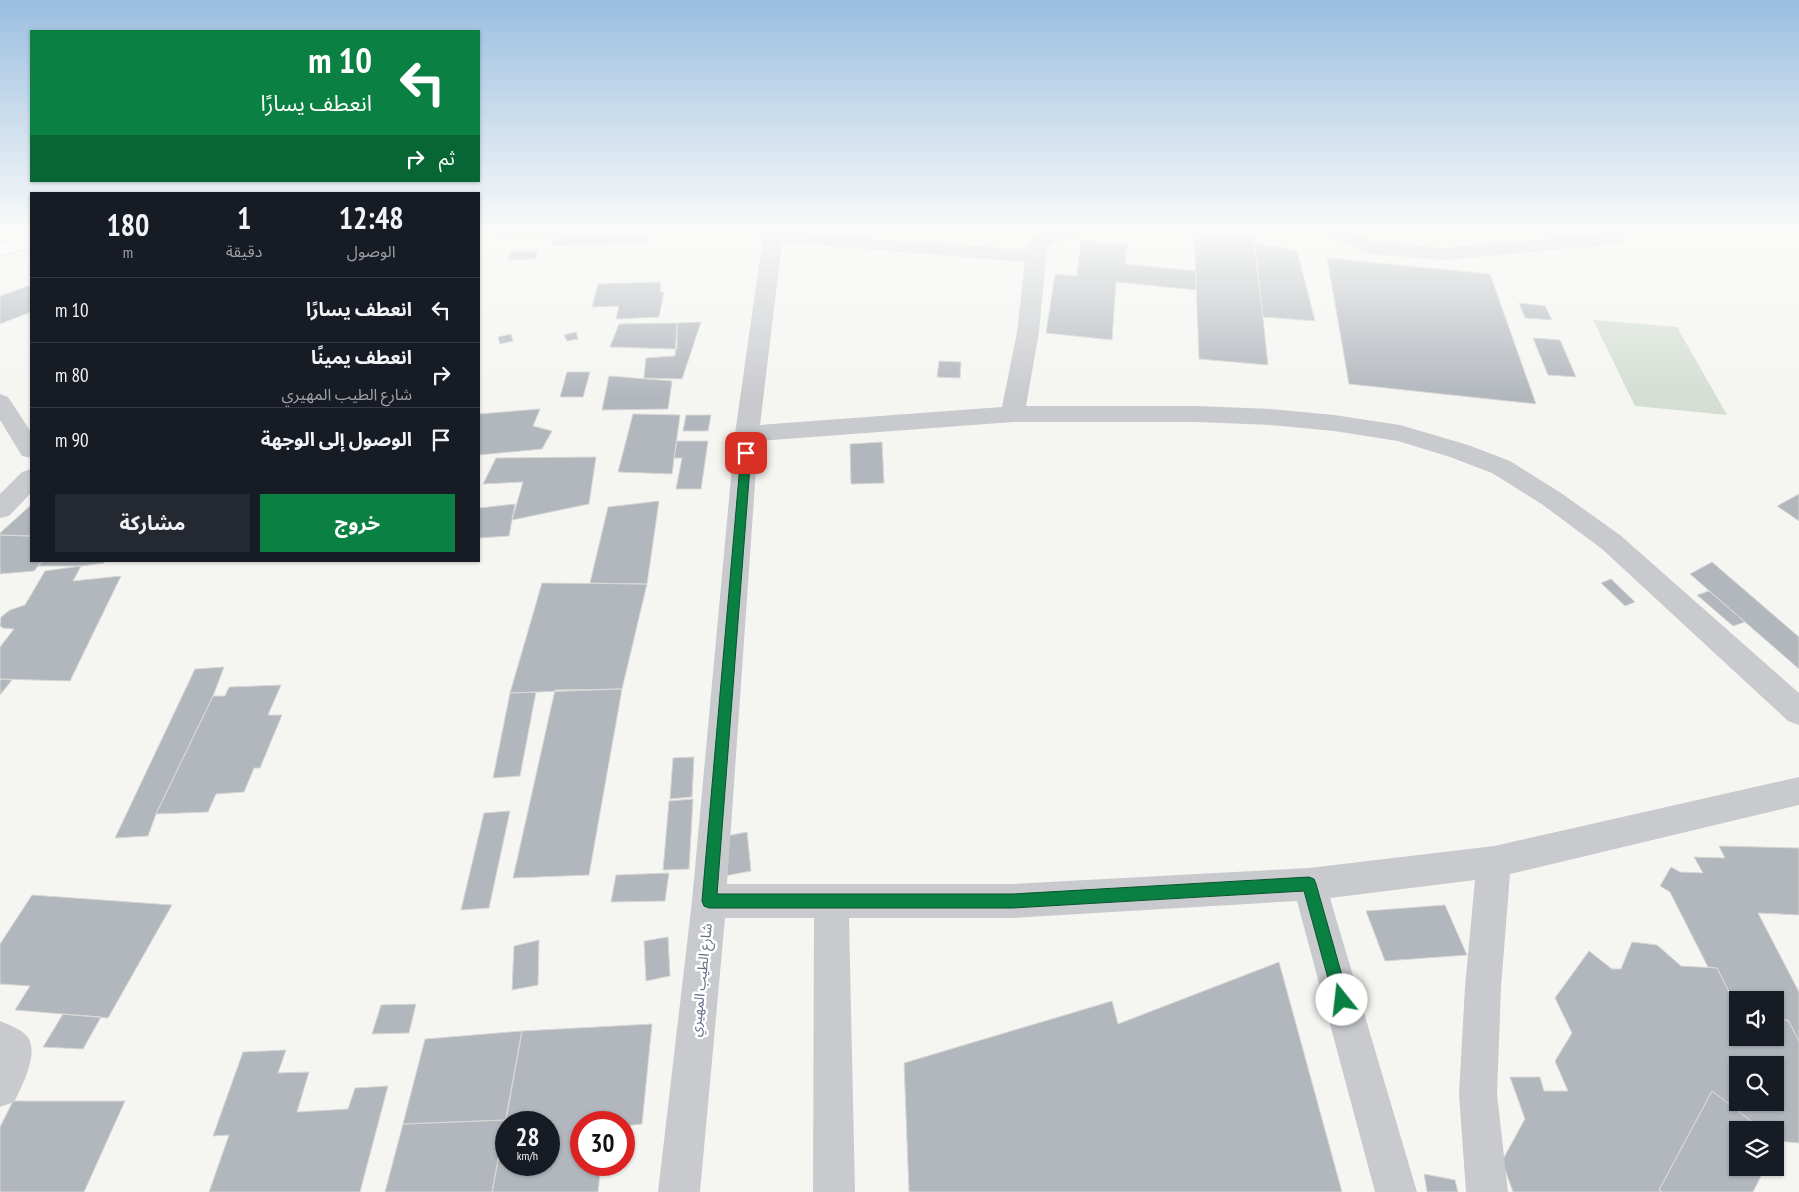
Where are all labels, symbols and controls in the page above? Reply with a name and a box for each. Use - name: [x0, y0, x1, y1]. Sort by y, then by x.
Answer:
- text: 10 m: [308, 37, 372, 83]
- icon: left: [390, 50, 455, 115]
- text: انعطف يسارًا: [261, 89, 372, 117]
- icon: right: [401, 145, 429, 173]
- text: ثم: [439, 146, 455, 170]
- text: 1: [237, 198, 251, 237]
- text: 12:48: [339, 198, 404, 237]
- text: 180: [106, 205, 149, 244]
- text: دقيقة: [226, 241, 262, 261]
- text: الوصول: [347, 241, 395, 261]
- text: m: [123, 242, 133, 262]
- icon: left: [427, 296, 455, 324]
- text: انعطف يسارًا: [306, 297, 412, 321]
- text: 10 m: [55, 298, 89, 322]
- text: انعطف يمينًا: [311, 345, 412, 369]
- icon: right: [427, 361, 455, 389]
- text: 80 m: [55, 363, 89, 387]
- text: شارع الطيب المهيري: [281, 384, 412, 404]
- icon: arrive: [427, 426, 455, 454]
- text: الوصول إلى الوجهة: [261, 427, 412, 451]
- text: 90 m: [55, 428, 89, 452]
- pin: [725, 432, 767, 474]
- icon: arrive: [732, 439, 760, 467]
- button: مشاركة: [55, 494, 250, 552]
- button: خروج: [260, 494, 455, 552]
- street label: شارع الطيب المهيري: [686, 922, 718, 1038]
- position arrow: [1315, 973, 1367, 1025]
- map controls: [1729, 991, 1784, 1176]
- button: sound: [1729, 991, 1784, 1046]
- button: search: [1729, 1056, 1784, 1111]
- speed limit sign: 30: [570, 1111, 635, 1176]
- text: 28: [516, 1121, 539, 1153]
- button: layers: [1729, 1121, 1784, 1176]
- text: km/h: [517, 1148, 538, 1163]

